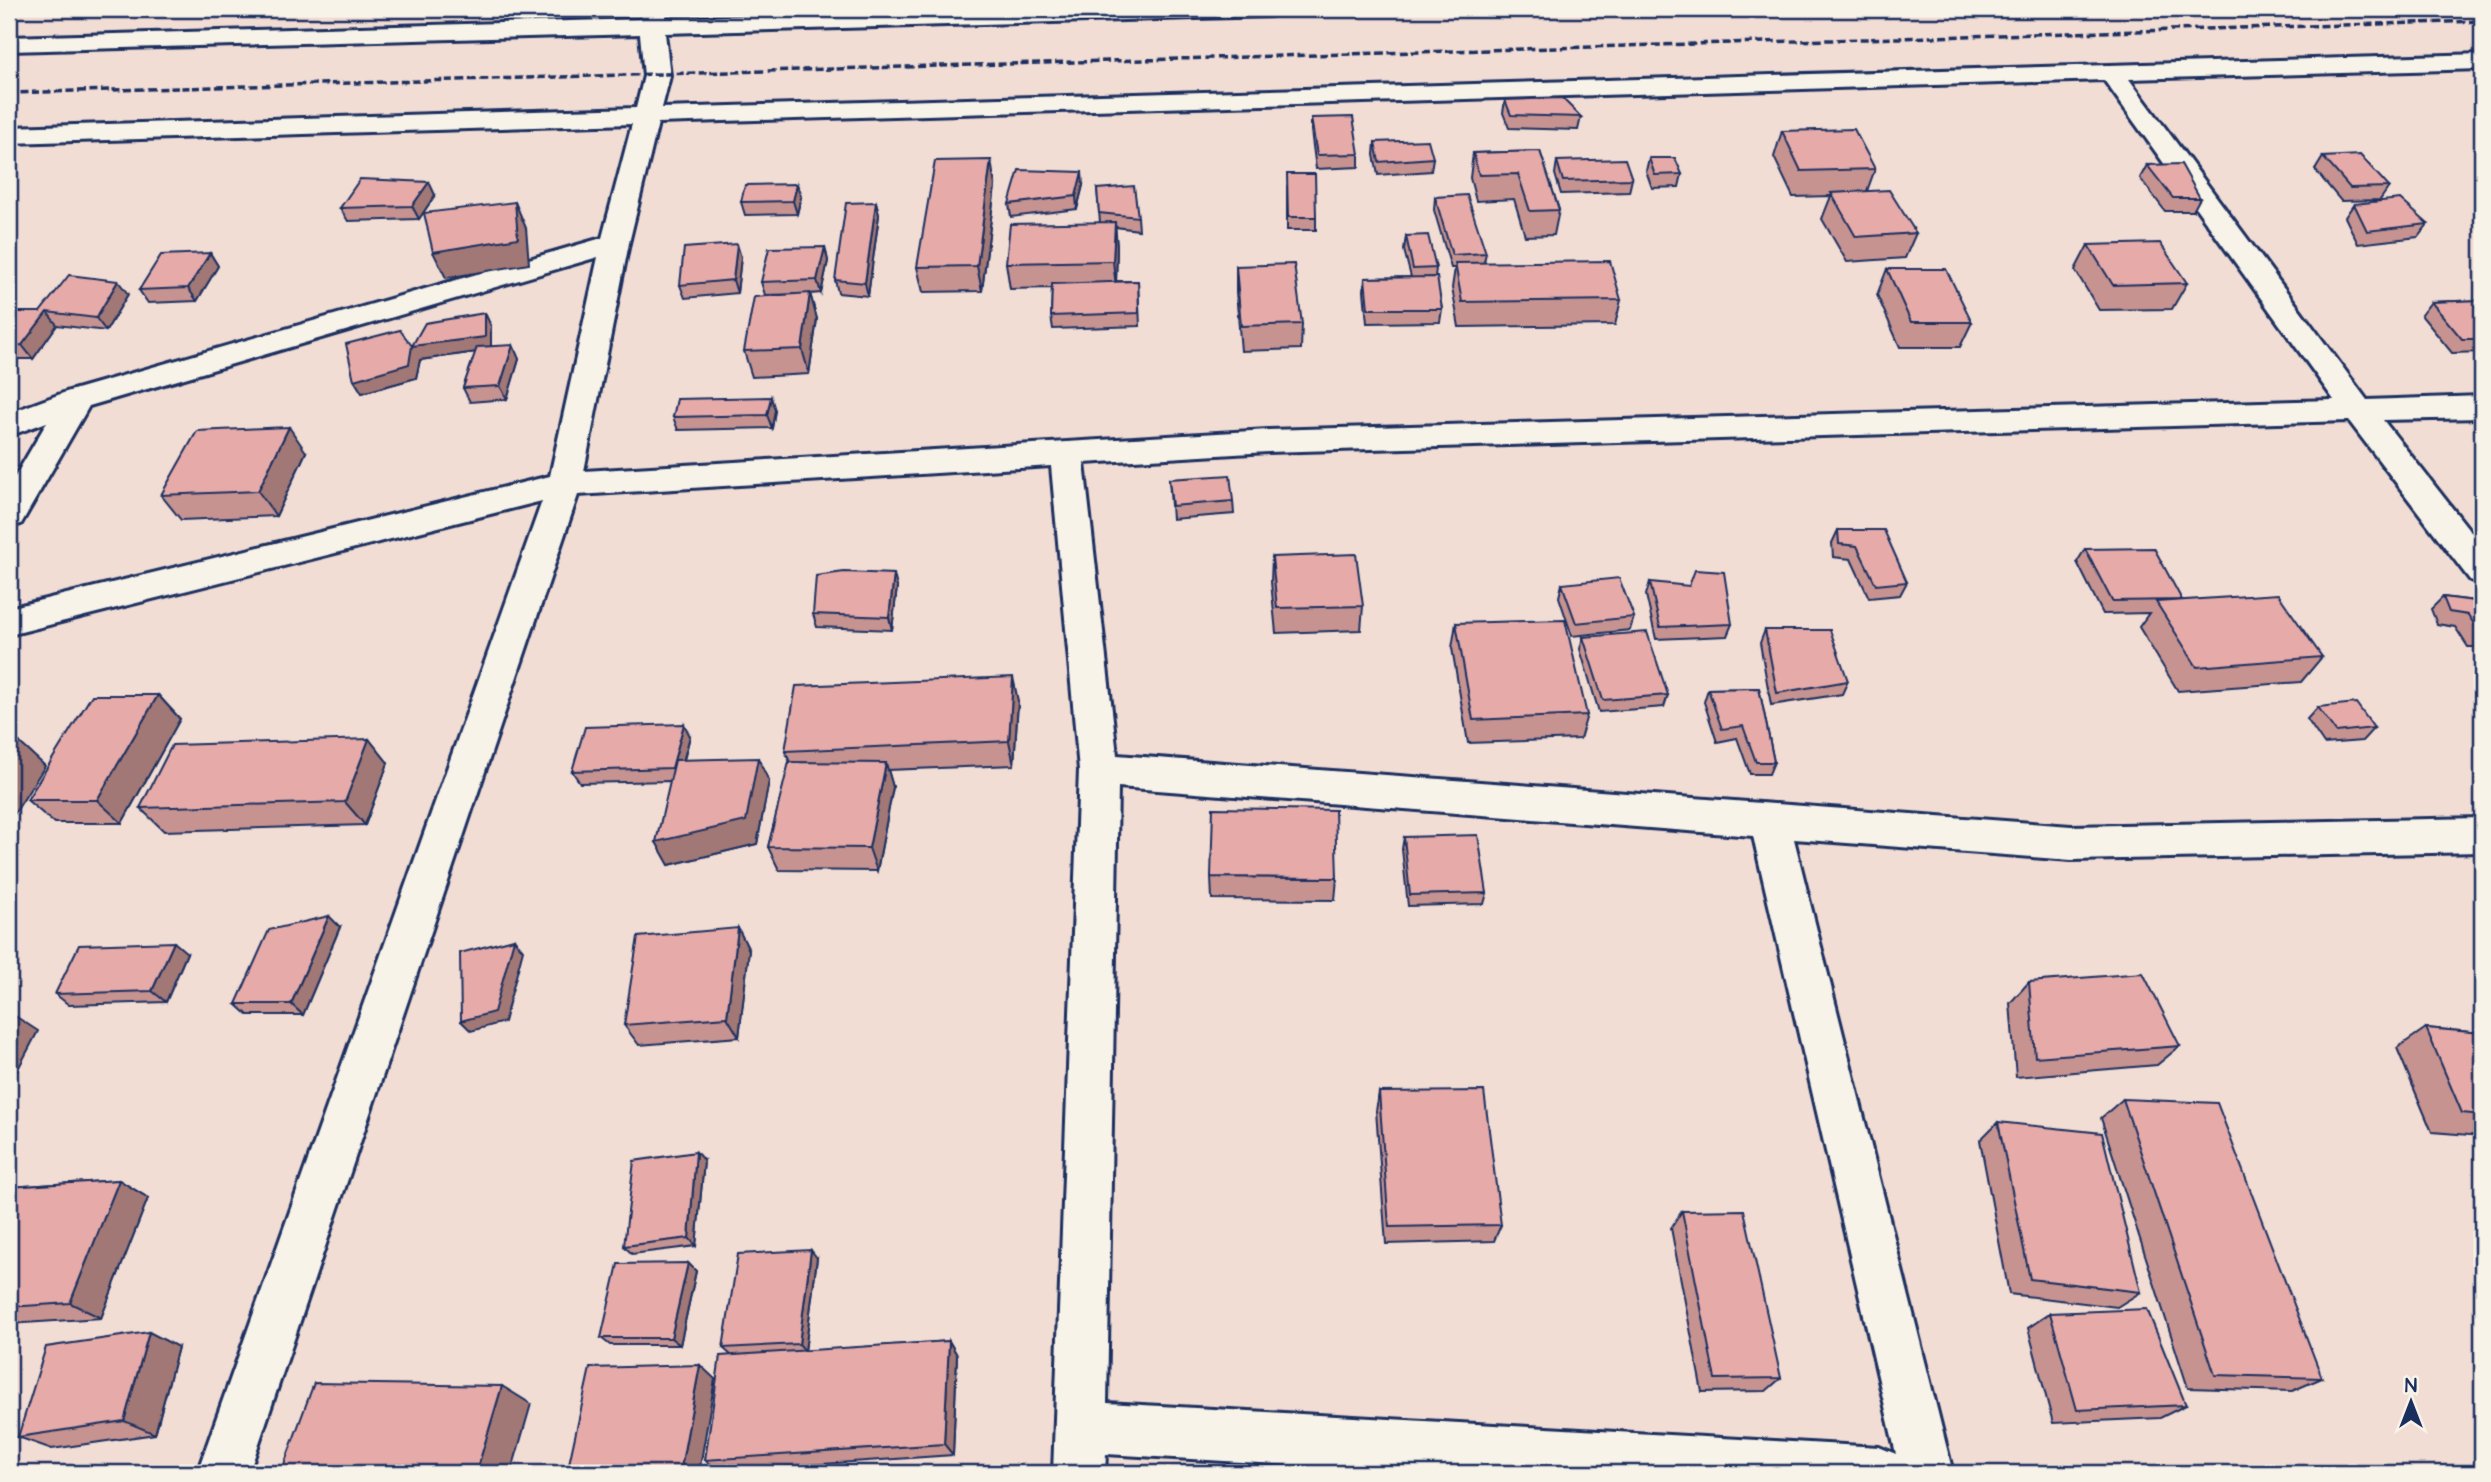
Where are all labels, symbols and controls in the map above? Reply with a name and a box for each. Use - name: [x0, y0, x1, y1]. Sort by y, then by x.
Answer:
- north arrow: [2376, 1366, 2446, 1436]
- text: N: [2405, 1373, 2417, 1400]

